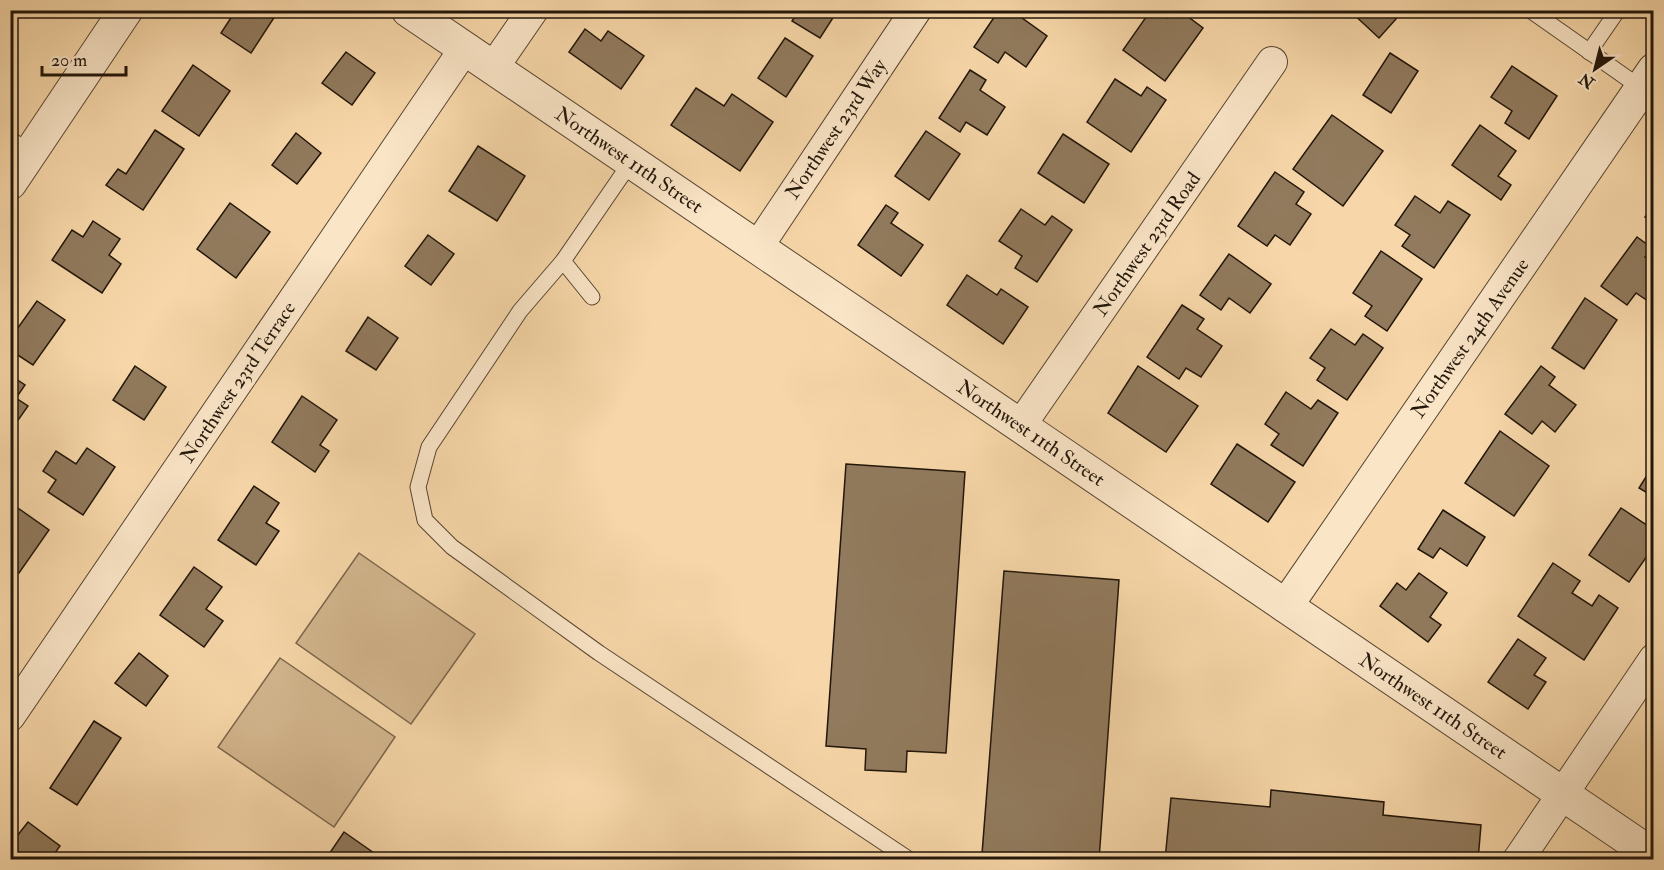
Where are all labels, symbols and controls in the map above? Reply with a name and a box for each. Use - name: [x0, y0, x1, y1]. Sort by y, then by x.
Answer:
- scale bar: [42, 39, 126, 77]
- north arrow: [1565, 39, 1625, 99]
- text: 20 m: [51, 49, 87, 72]
- street label: Northwest 23rd Way: [780, 53, 893, 204]
- text: N: [1575, 68, 1599, 93]
- street label: Northwest 11th Street: [550, 101, 708, 219]
- street label: Northwest 23rd Road: [1088, 167, 1206, 321]
- street label: Northwest 24th Avenue: [1405, 253, 1535, 423]
- street label: Northwest 23rd Terrace: [175, 297, 301, 467]
- street label: Northwest 11th Street: [952, 374, 1110, 492]
- street label: Northwest 11th Street: [1354, 647, 1512, 765]

